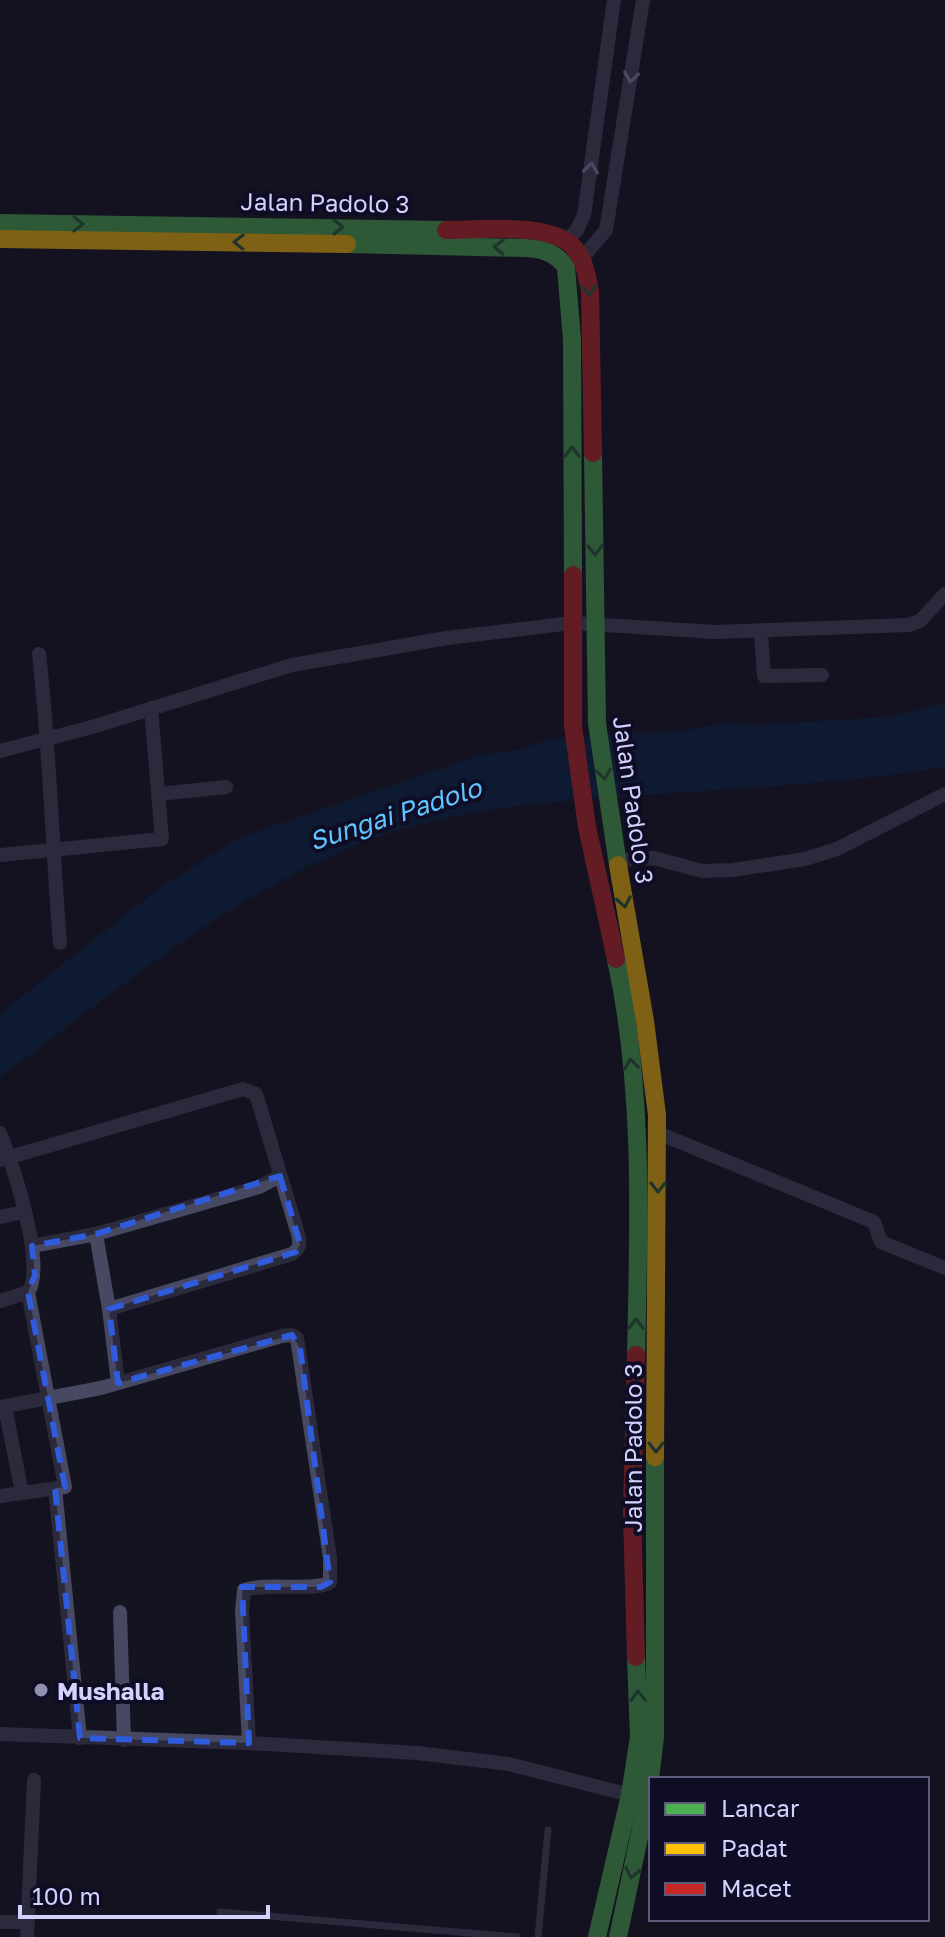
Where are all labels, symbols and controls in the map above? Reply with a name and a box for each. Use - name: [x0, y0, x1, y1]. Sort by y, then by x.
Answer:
- one-way arrow: [623, 70, 640, 84]
- one-way arrow: [582, 161, 599, 175]
- street label: Jalan Padolo 3: [240, 186, 410, 218]
- one-way arrow: [72, 215, 85, 233]
- one-way arrow: [332, 218, 345, 235]
- one-way arrow: [232, 233, 245, 251]
- one-way arrow: [492, 238, 505, 255]
- one-way arrow: [580, 284, 597, 297]
- one-way arrow: [563, 445, 581, 458]
- one-way arrow: [586, 544, 604, 557]
- street label: Jalan Padolo 3: [608, 714, 660, 886]
- one-way arrow: [595, 767, 612, 781]
- water label: Sungai Padolo: [305, 771, 486, 856]
- one-way arrow: [615, 895, 632, 909]
- one-way arrow: [623, 1057, 640, 1071]
- one-way arrow: [649, 1181, 667, 1194]
- one-way arrow: [628, 1317, 645, 1330]
- street label: Jalan Padolo 3: [618, 1364, 647, 1532]
- one-way arrow: [647, 1441, 665, 1454]
- place label: Mushalla: [57, 1676, 165, 1705]
- marker: Mushalla: [32, 1681, 50, 1699]
- one-way arrow: [629, 1689, 646, 1702]
- legend: [649, 1777, 929, 1921]
- text: Lancar: [721, 1793, 799, 1822]
- text: Padat: [721, 1833, 788, 1862]
- one-way arrow: [624, 1867, 641, 1880]
- scale bar: [20, 1869, 268, 1919]
- text: Macet: [721, 1873, 792, 1902]
- text: 100 m: [32, 1881, 101, 1910]

